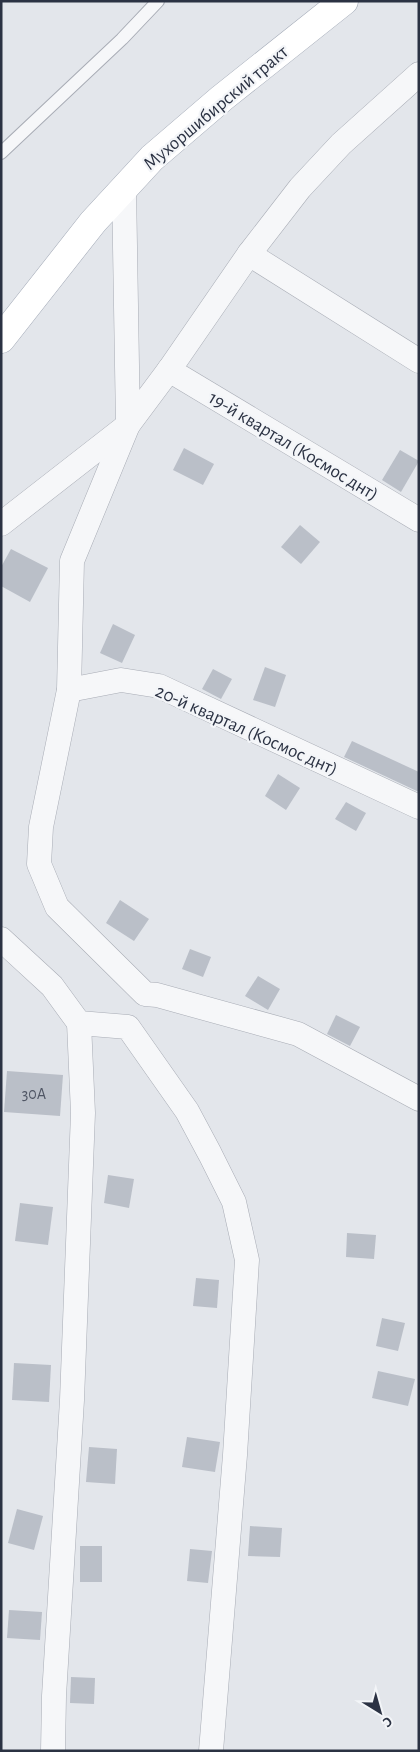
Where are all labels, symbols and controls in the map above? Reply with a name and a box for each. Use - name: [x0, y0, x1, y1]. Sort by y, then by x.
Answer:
- street label: Мухоршибирский тракт: [140, 42, 292, 174]
- street label: 19-й квартал (Космос днт): [205, 388, 381, 504]
- street label: 20-й квартал (Космос днт): [152, 682, 340, 779]
- house number: 30А: [22, 1086, 47, 1102]
- north arrow: [355, 1687, 405, 1737]
- text: С: [380, 1714, 395, 1730]

